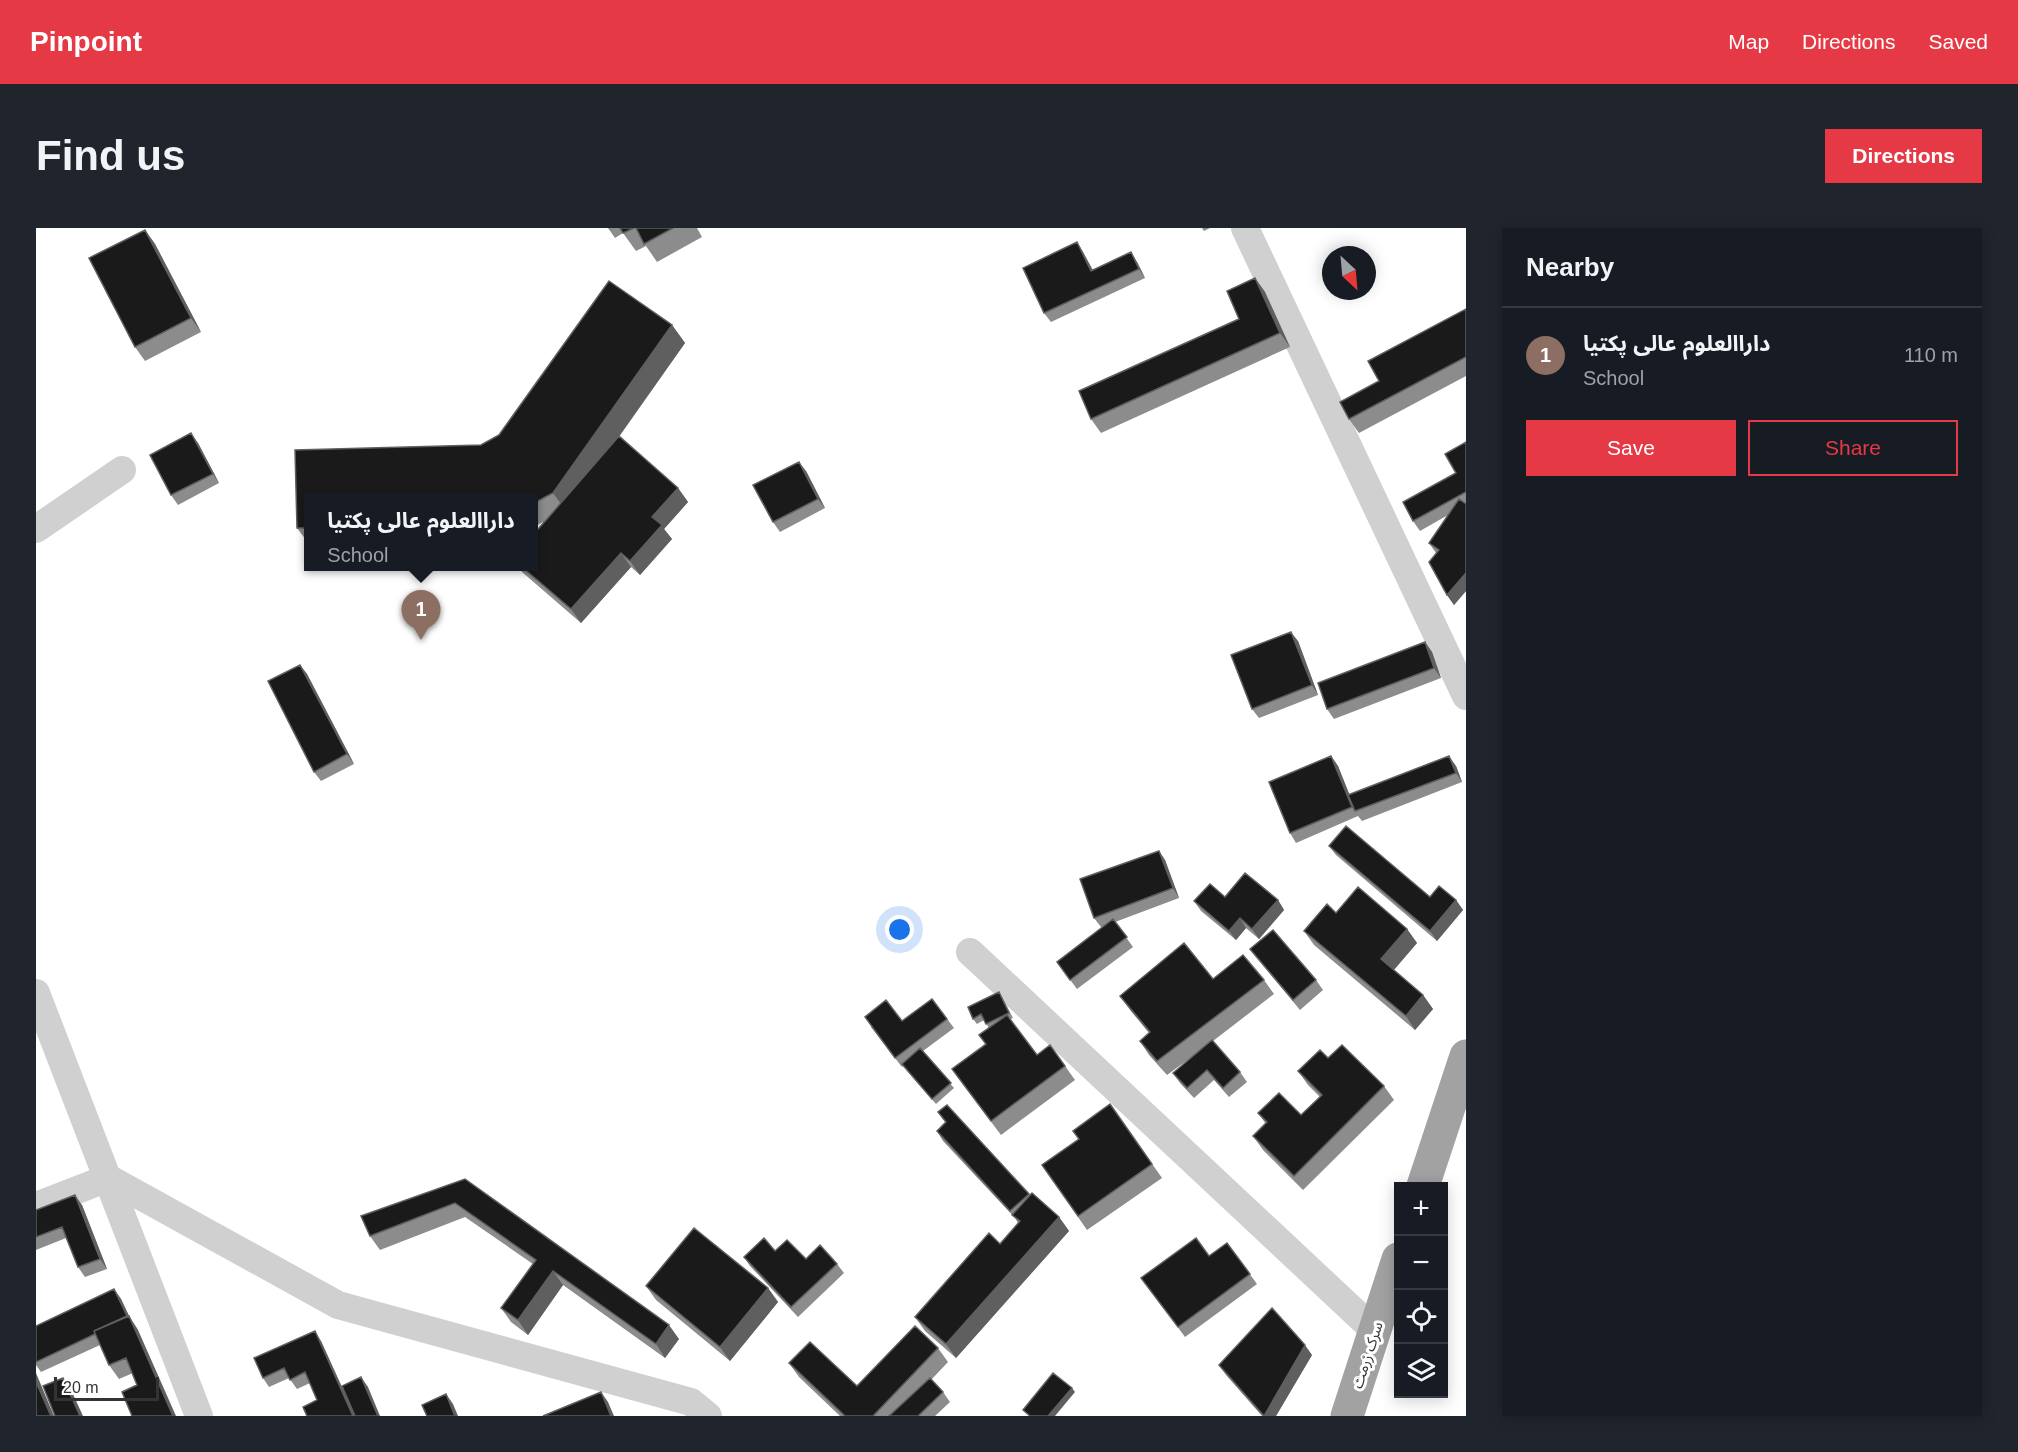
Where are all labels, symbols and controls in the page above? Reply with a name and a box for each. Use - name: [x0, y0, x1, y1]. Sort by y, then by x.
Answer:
- text: Pinpoint: [30, 26, 142, 57]
- text: Map: [1728, 30, 1769, 53]
- text: Directions: [1802, 30, 1895, 53]
- text: Saved: [1928, 30, 1988, 53]
- button: Directions: [1825, 129, 1982, 183]
- text: Find us: [36, 132, 185, 179]
- north arrow: [1322, 246, 1376, 300]
- text: Nearby: [1526, 252, 1614, 282]
- text: داراالعلوم عالی پکتیا: [1583, 331, 1770, 356]
- text: 1: [1540, 344, 1551, 366]
- text: 110 m: [1904, 344, 1958, 366]
- text: School: [1583, 367, 1644, 389]
- button: Save: [1526, 420, 1736, 476]
- button: Share: [1748, 420, 1958, 476]
- popup: [304, 493, 538, 571]
- text: داراالعلوم عالی پکتیا: [327, 508, 515, 533]
- text: School: [327, 544, 388, 566]
- pin: 1: [402, 590, 440, 640]
- your location: [885, 915, 914, 944]
- map controls: [1394, 1182, 1448, 1398]
- button: +: [1394, 1182, 1448, 1236]
- button: −: [1394, 1236, 1448, 1290]
- button: locate: [1394, 1290, 1448, 1344]
- street label: سرک زرمت: [1348, 1319, 1387, 1391]
- button: layers: [1394, 1344, 1448, 1398]
- scale bar: [54, 1374, 159, 1402]
- text: 20 m: [63, 1379, 99, 1396]

